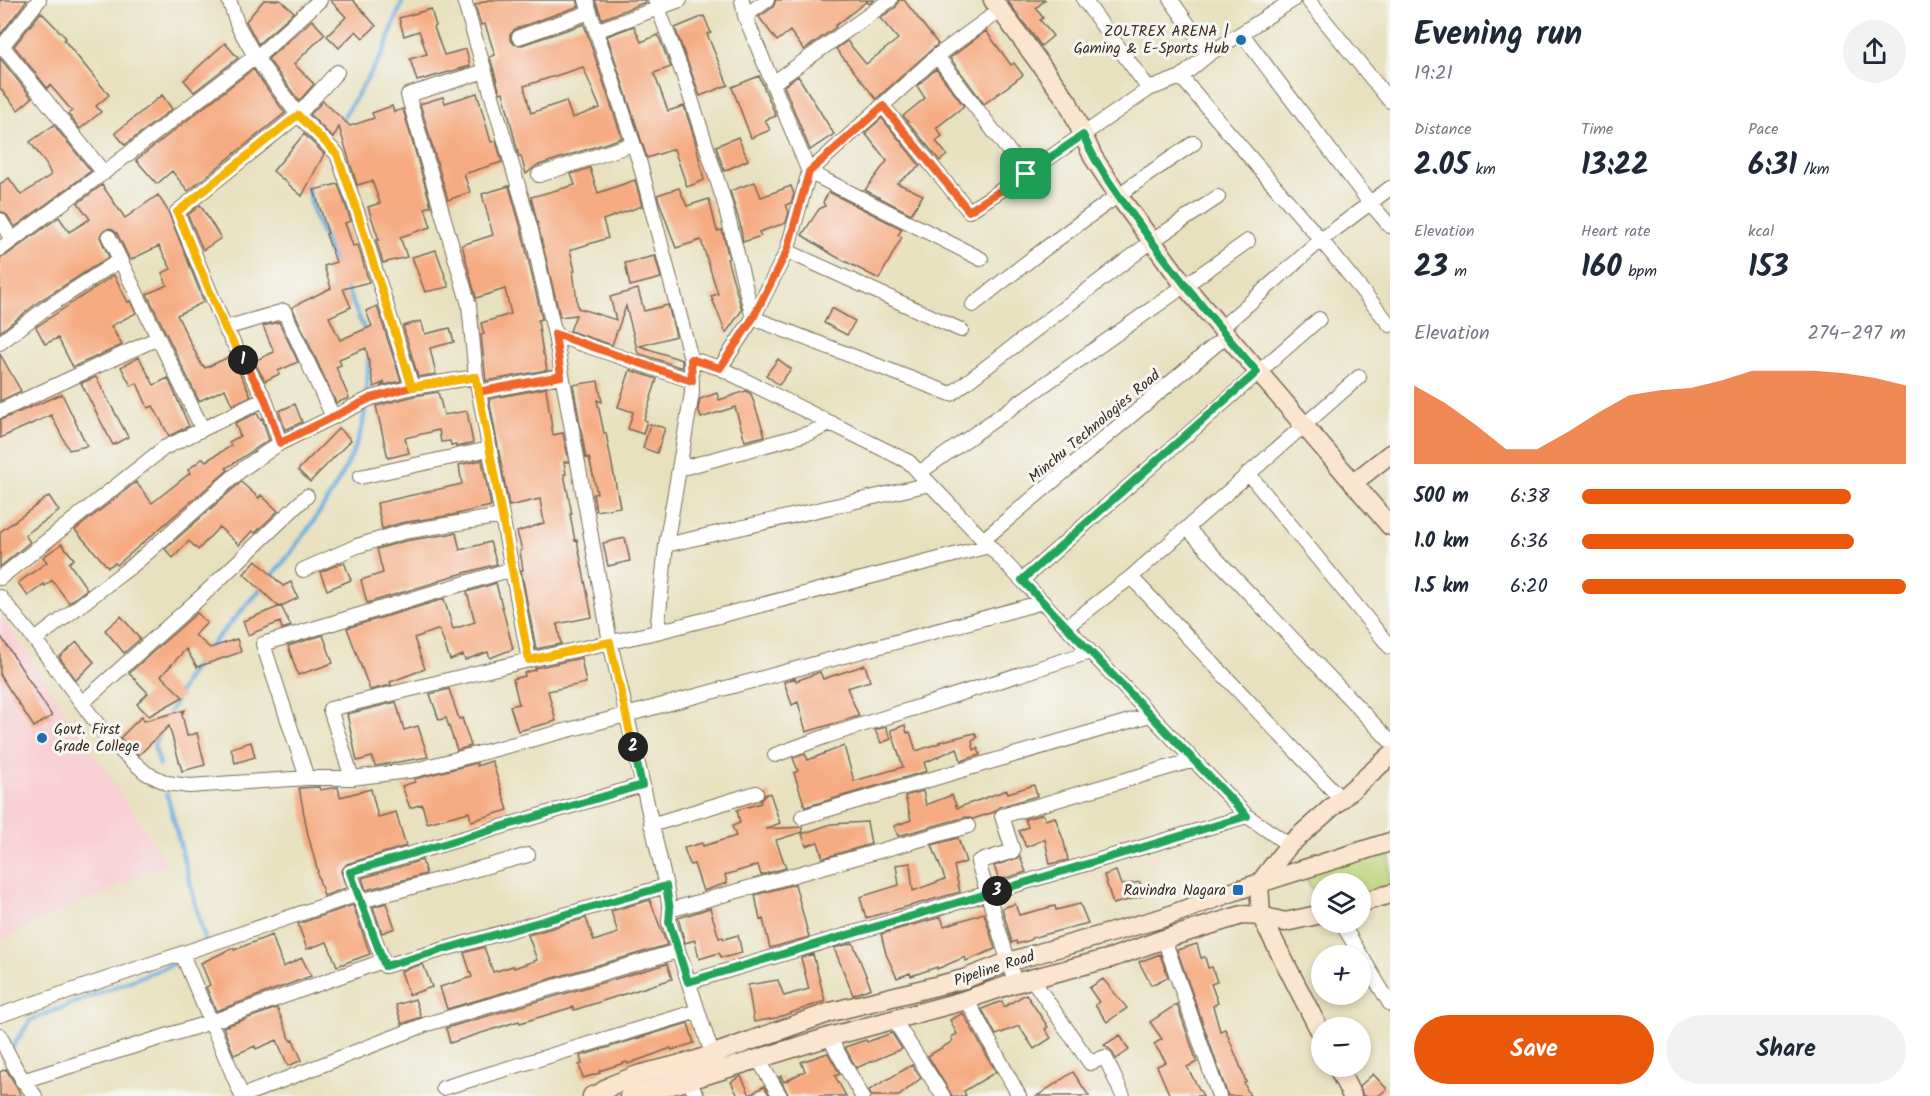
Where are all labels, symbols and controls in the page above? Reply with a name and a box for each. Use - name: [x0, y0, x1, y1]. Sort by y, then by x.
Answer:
- text: Evening run: [1414, 9, 1582, 62]
- place label: ZOLTREX ARENA | Gaming & E-Sports Hub: [1074, 20, 1229, 61]
- button: share: [1843, 20, 1906, 83]
- marker: ZOLTREX ARENA | Gaming & E-Sports Hub: [1234, 33, 1248, 47]
- text: 19:21: [1414, 58, 1453, 90]
- text: Distance: [1414, 117, 1472, 142]
- text: Time: [1581, 117, 1613, 142]
- text: Pace: [1748, 117, 1779, 142]
- text: 2.05: [1414, 142, 1469, 190]
- text: 13:22: [1581, 142, 1649, 190]
- text: 6:31: [1748, 142, 1797, 190]
- pin: [1000, 148, 1051, 199]
- icon: arrive: [1009, 157, 1042, 190]
- text: km: [1469, 157, 1496, 182]
- text: /km: [1797, 157, 1829, 182]
- text: Elevation: [1414, 219, 1475, 244]
- text: Heart rate: [1581, 219, 1651, 244]
- text: kcal: [1748, 219, 1774, 244]
- text: 23: [1414, 244, 1448, 292]
- text: 160: [1581, 244, 1622, 292]
- text: 153: [1748, 244, 1789, 292]
- text: m: [1448, 259, 1467, 284]
- text: bpm: [1622, 259, 1657, 284]
- text: Elevation: [1414, 318, 1490, 350]
- text: 274–297 m: [1807, 318, 1906, 350]
- pin: 1: [228, 345, 258, 375]
- text: 1: [241, 347, 245, 372]
- street label: Minchu Technologies Road: [1023, 364, 1166, 489]
- text: 500 m: [1414, 481, 1469, 513]
- text: 6:38: [1510, 481, 1550, 513]
- text: 1.0 km: [1414, 526, 1469, 558]
- text: 6:36: [1510, 526, 1549, 558]
- text: 1.5 km: [1414, 571, 1469, 603]
- text: 6:20: [1510, 571, 1548, 603]
- place label: Govt. First Grade College: [54, 718, 139, 759]
- marker: Govt. First Grade College: [35, 731, 49, 745]
- pin: 2: [618, 732, 648, 762]
- text: 2: [628, 734, 638, 759]
- map controls: [1311, 873, 1371, 1077]
- button: layers: [1311, 873, 1371, 933]
- pin: 3: [982, 876, 1012, 906]
- text: 3: [993, 878, 1001, 903]
- place label: Ravindra Nagara: [1123, 879, 1226, 903]
- marker: Ravindra Nagara: [1231, 883, 1245, 897]
- street label: Pipeline Road: [951, 944, 1038, 993]
- button: +: [1311, 945, 1371, 1005]
- button: Save: [1414, 1015, 1654, 1084]
- button: Share: [1666, 1015, 1906, 1084]
- button: −: [1311, 1017, 1371, 1077]

